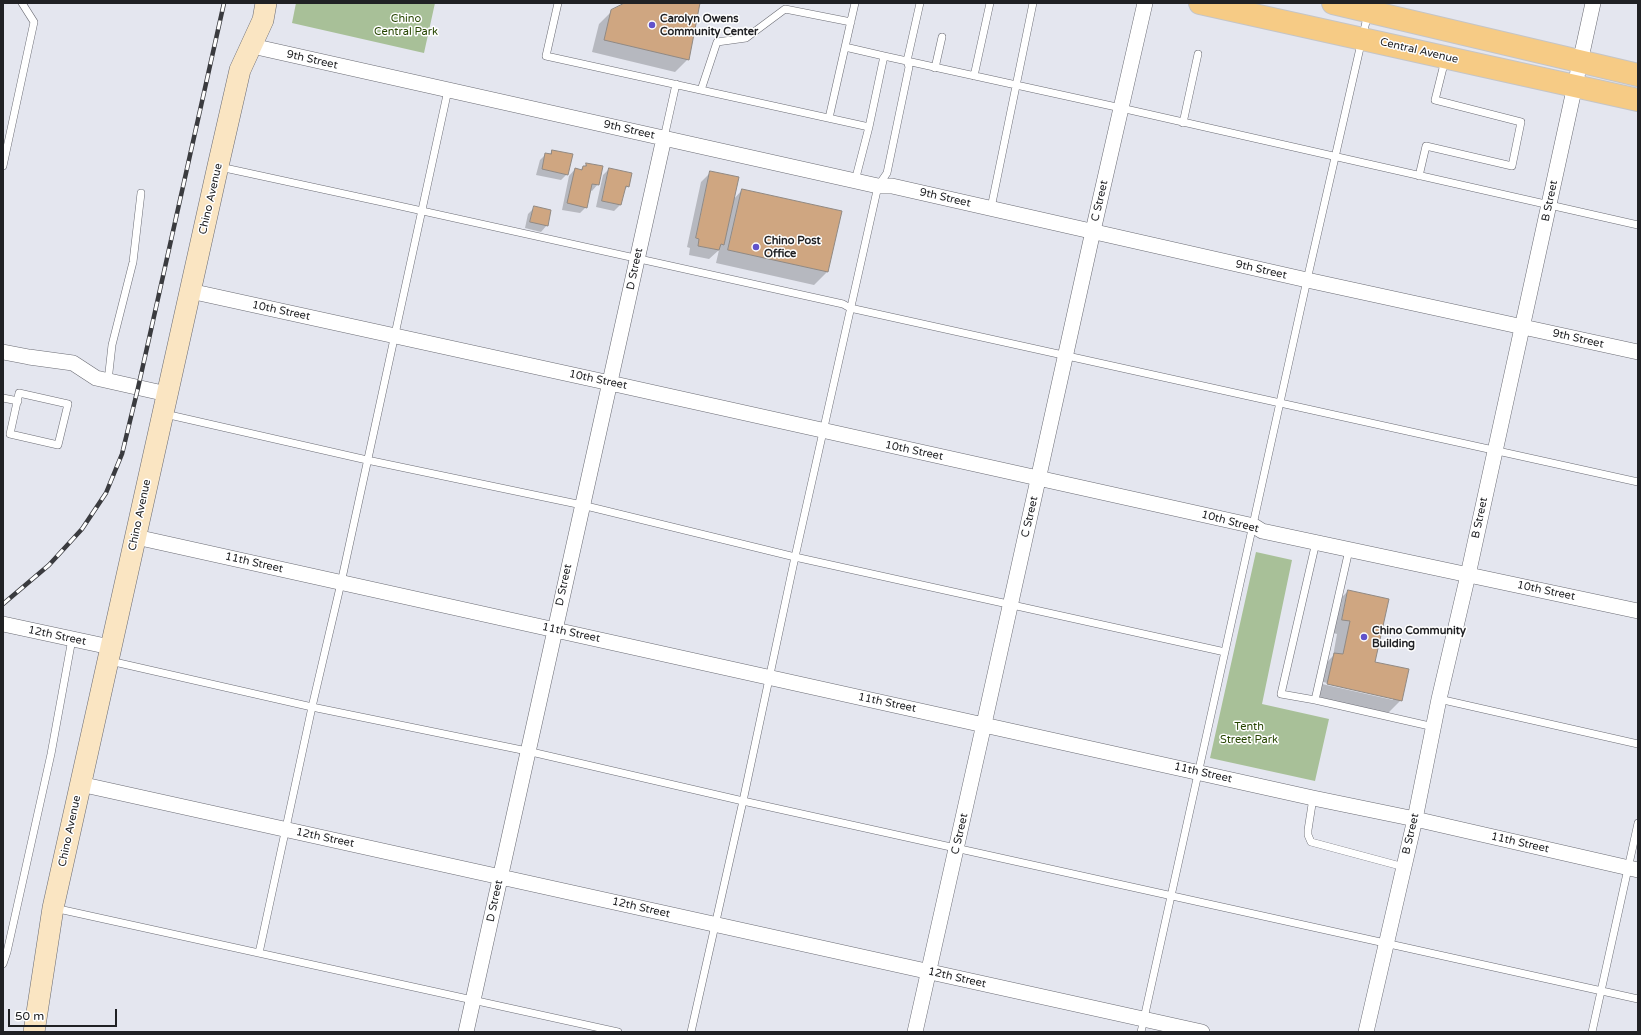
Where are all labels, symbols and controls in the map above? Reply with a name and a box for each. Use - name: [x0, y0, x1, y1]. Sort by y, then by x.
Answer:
- park label: Chino Central Park: [374, 12, 438, 38]
- place label: Carolyn Owens Community Center: [660, 12, 758, 38]
- marker: Carolyn Owens Community Center: [647, 20, 657, 30]
- street label: Central Avenue: [1379, 36, 1459, 66]
- street label: 9th Street: [285, 48, 339, 72]
- street label: 9th Street: [602, 118, 656, 142]
- street label: Chino Avenue: [196, 162, 226, 236]
- street label: C Street: [1089, 179, 1111, 223]
- street label: B Street: [1539, 179, 1561, 223]
- street label: 9th Street: [918, 186, 972, 210]
- place label: Chino Post Office: [764, 234, 821, 260]
- marker: Chino Post Office: [751, 242, 761, 252]
- street label: D Street: [624, 247, 646, 291]
- street label: 9th Street: [1234, 258, 1288, 282]
- street label: 10th Street: [251, 298, 311, 324]
- street label: 9th Street: [1551, 327, 1605, 351]
- street label: 10th Street: [568, 367, 628, 393]
- street label: 10th Street: [884, 438, 944, 464]
- street label: Chino Avenue: [126, 478, 154, 552]
- street label: C Street: [1019, 495, 1041, 539]
- street label: B Street: [1469, 496, 1491, 540]
- street label: 10th Street: [1200, 508, 1260, 536]
- street label: 11th Street: [224, 550, 284, 576]
- street label: D Street: [553, 563, 575, 607]
- street label: 10th Street: [1516, 578, 1576, 604]
- street label: 11th Street: [541, 620, 601, 646]
- street label: 12th Street: [27, 623, 87, 649]
- place label: Chino Community Building: [1372, 624, 1466, 650]
- marker: Chino Community Building: [1359, 632, 1369, 642]
- street label: 11th Street: [857, 690, 917, 716]
- park label: Tenth Street Park: [1220, 720, 1278, 746]
- street label: 11th Street: [1173, 760, 1233, 786]
- street label: Chino Avenue: [56, 794, 84, 868]
- street label: C Street: [949, 812, 971, 856]
- street label: B Street: [1400, 812, 1422, 856]
- street label: 12th Street: [295, 825, 355, 851]
- street label: 11th Street: [1490, 830, 1550, 856]
- street label: D Street: [484, 879, 506, 923]
- street label: 12th Street: [611, 895, 671, 921]
- street label: 12th Street: [927, 965, 987, 991]
- scale bar: [10, 1001, 119, 1027]
- text: 50 m: [15, 1009, 44, 1023]

